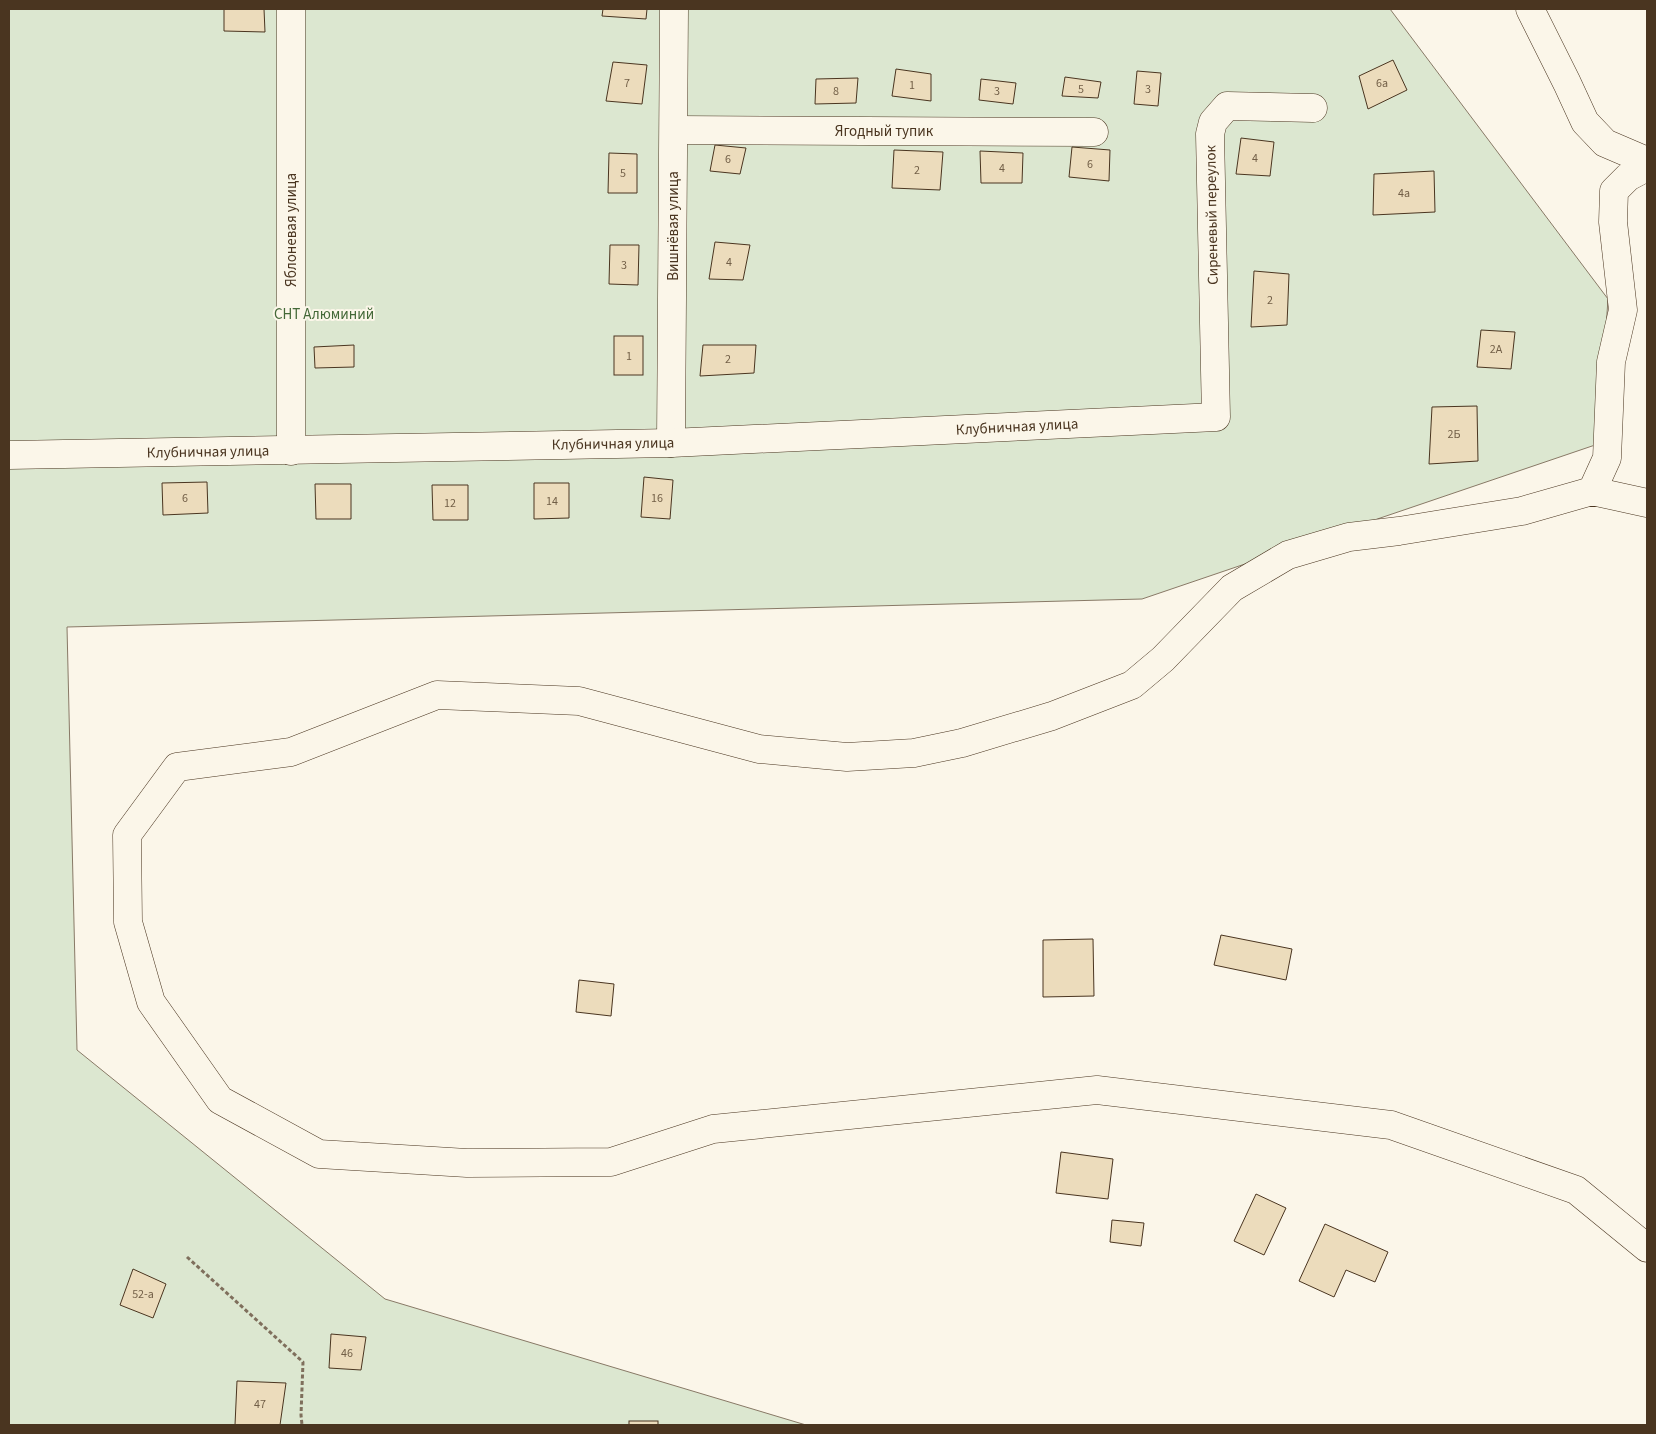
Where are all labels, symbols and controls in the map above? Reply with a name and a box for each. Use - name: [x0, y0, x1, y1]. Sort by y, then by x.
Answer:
- house number: 7: [624, 75, 630, 92]
- house number: 6а: [1376, 75, 1388, 92]
- house number: 1: [909, 77, 915, 94]
- house number: 5: [1078, 81, 1084, 98]
- house number: 3: [1145, 81, 1151, 98]
- house number: 8: [833, 83, 839, 100]
- house number: 3: [994, 83, 1000, 100]
- street label: Ягодный тупик: [835, 121, 934, 142]
- street label: Сиреневый переулок: [1200, 144, 1224, 285]
- house number: 4: [1252, 150, 1258, 167]
- house number: 6: [725, 151, 731, 168]
- house number: 6: [1087, 156, 1093, 173]
- house number: 4: [999, 160, 1005, 177]
- house number: 2: [914, 162, 920, 179]
- house number: 5: [620, 165, 626, 182]
- street label: Вишнёвая улица: [663, 171, 684, 281]
- street label: Яблоневая улица: [281, 173, 302, 287]
- house number: 4а: [1398, 185, 1410, 202]
- house number: 4: [726, 254, 732, 271]
- house number: 3: [621, 257, 627, 274]
- house number: 2: [1267, 292, 1273, 309]
- park label: СНТ Алюминий: [274, 304, 374, 325]
- house number: 2А: [1490, 341, 1503, 358]
- house number: 1: [626, 348, 632, 365]
- house number: 2: [725, 351, 731, 368]
- street label: Клубничная улица: [955, 413, 1079, 441]
- house number: 2Б: [1448, 426, 1460, 443]
- street label: Клубничная улица: [551, 432, 675, 456]
- street label: Клубничная улица: [146, 440, 270, 464]
- house number: 6: [182, 490, 188, 507]
- house number: 16: [651, 490, 663, 507]
- house number: 14: [546, 493, 558, 510]
- house number: 12: [444, 495, 456, 512]
- house number: 52-а: [132, 1286, 154, 1303]
- house number: 46: [341, 1345, 353, 1362]
- house number: 47: [254, 1396, 266, 1413]

